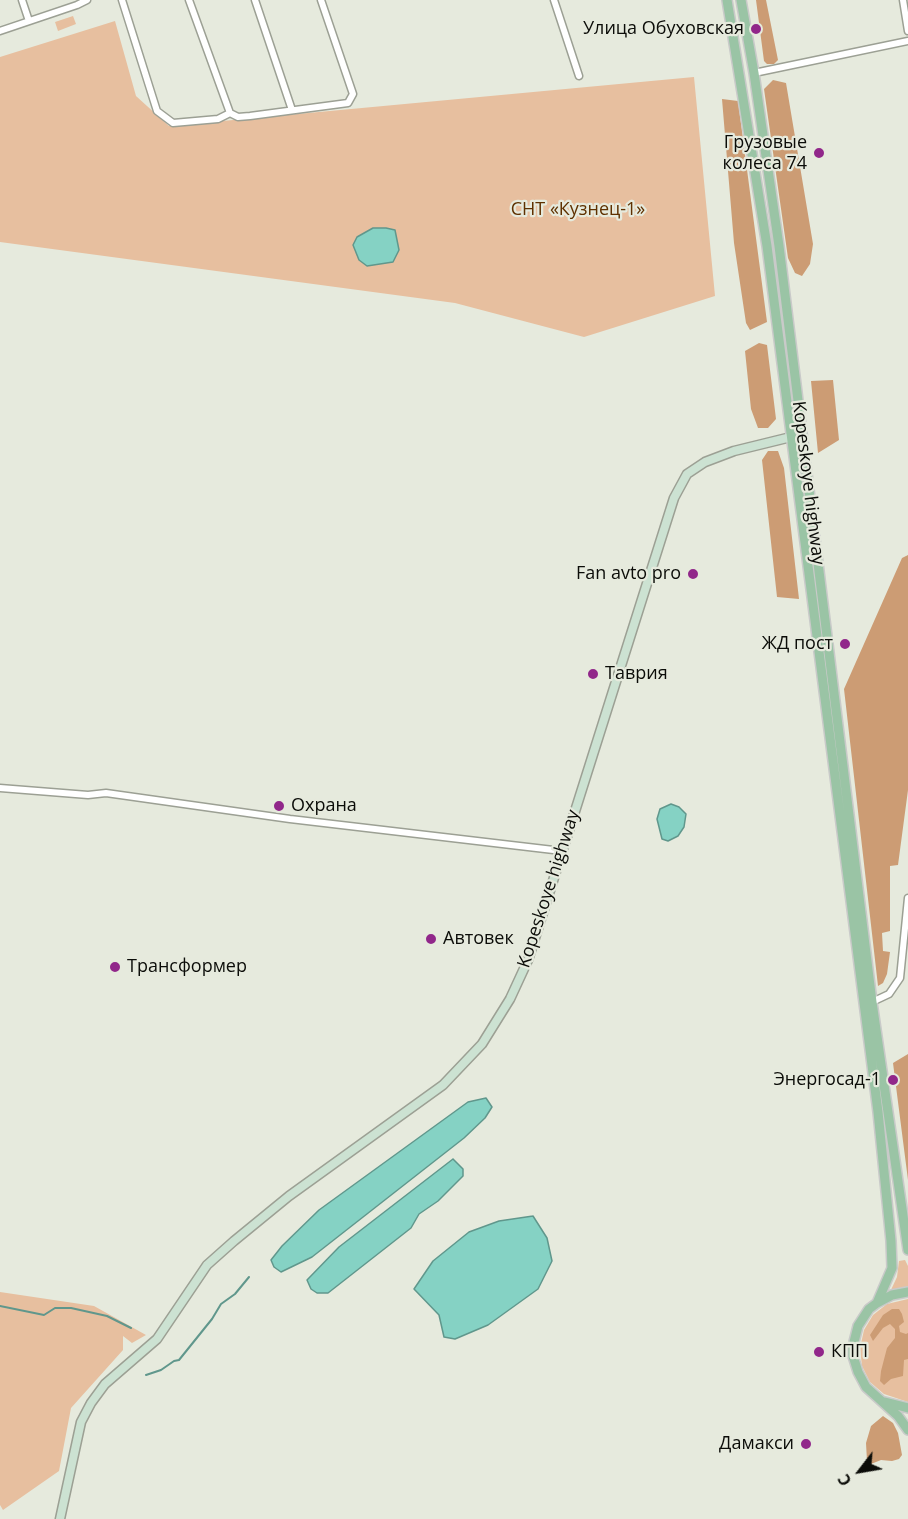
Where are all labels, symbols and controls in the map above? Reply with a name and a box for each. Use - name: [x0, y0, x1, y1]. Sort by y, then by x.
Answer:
- place label: Улица Обуховская: [583, 18, 744, 40]
- marker: Улица Обуховская: [749, 22, 763, 36]
- place label: Грузовые колеса 74: [723, 132, 807, 174]
- marker: Грузовые колеса 74: [812, 146, 826, 160]
- park label: СНТ «Кузнец-1»: [511, 199, 645, 221]
- street label: Kopeskoye highway: [787, 400, 829, 566]
- place label: Fan avto pro: [576, 563, 681, 585]
- marker: Fan avto pro: [686, 567, 700, 581]
- place label: ЖД пост: [762, 633, 833, 655]
- marker: ЖД пост: [838, 637, 852, 651]
- place label: Таврия: [605, 663, 668, 685]
- marker: Таврия: [586, 667, 600, 681]
- place label: Охрана: [291, 795, 357, 817]
- marker: Охрана: [272, 799, 286, 813]
- street label: Kopeskoye highway: [513, 807, 585, 971]
- place label: Автовек: [443, 928, 514, 950]
- marker: Автовек: [424, 932, 438, 946]
- place label: Трансформер: [127, 956, 247, 978]
- marker: Трансформер: [108, 960, 122, 974]
- place label: Энергосад-1: [774, 1069, 881, 1091]
- marker: Энергосад-1: [886, 1073, 900, 1087]
- place label: КПП: [831, 1341, 868, 1363]
- marker: КПП: [812, 1345, 826, 1359]
- place label: Дамакси: [719, 1433, 794, 1455]
- marker: Дамакси: [799, 1437, 813, 1451]
- north arrow: [830, 1441, 890, 1501]
- text: С: [833, 1470, 857, 1490]

